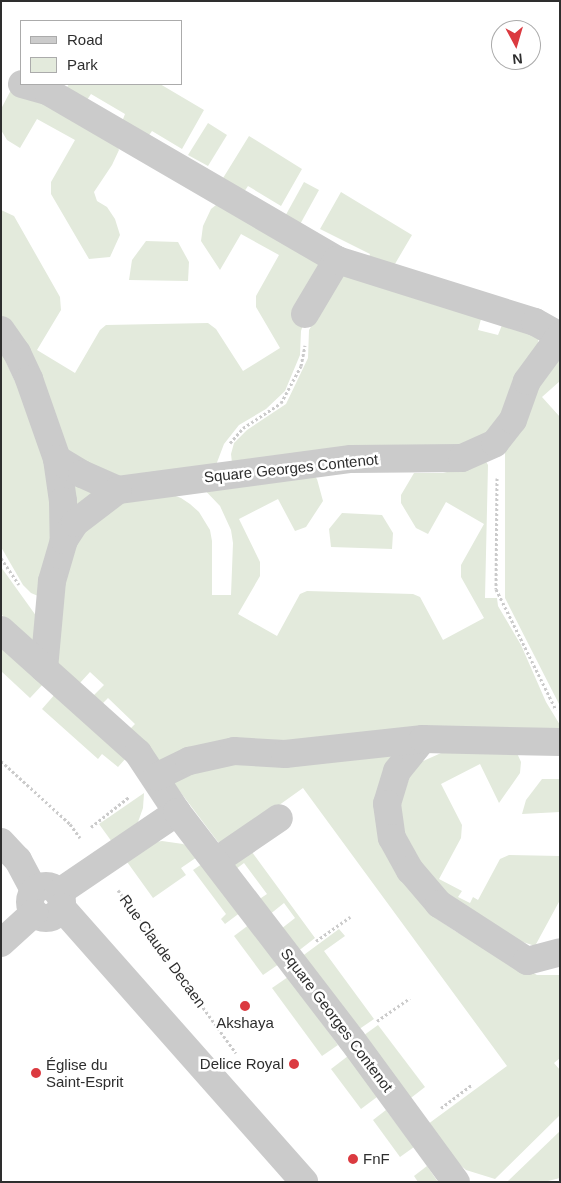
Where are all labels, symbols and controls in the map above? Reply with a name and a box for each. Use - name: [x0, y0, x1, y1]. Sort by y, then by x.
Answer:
- legend: [20, 20, 182, 85]
- north arrow: [491, 20, 541, 70]
- text: Road: [67, 31, 103, 48]
- text: N: [512, 50, 523, 67]
- text: Park: [67, 56, 98, 73]
- street label: Square Georges Contenot: [203, 450, 379, 486]
- street label: Rue Claude Decaen: [116, 891, 210, 1011]
- street label: Square Georges Contenot: [277, 945, 397, 1095]
- marker: Akshaya: [239, 1000, 251, 1012]
- place label: Akshaya: [216, 1014, 274, 1032]
- place label: Église du Saint-Esprit: [46, 1055, 124, 1090]
- place label: Delice Royal: [200, 1055, 284, 1073]
- marker: Delice Royal: [288, 1058, 300, 1070]
- marker: Église du Saint-Esprit: [30, 1067, 42, 1079]
- place label: FnF: [363, 1150, 390, 1168]
- marker: FnF: [347, 1153, 359, 1165]

